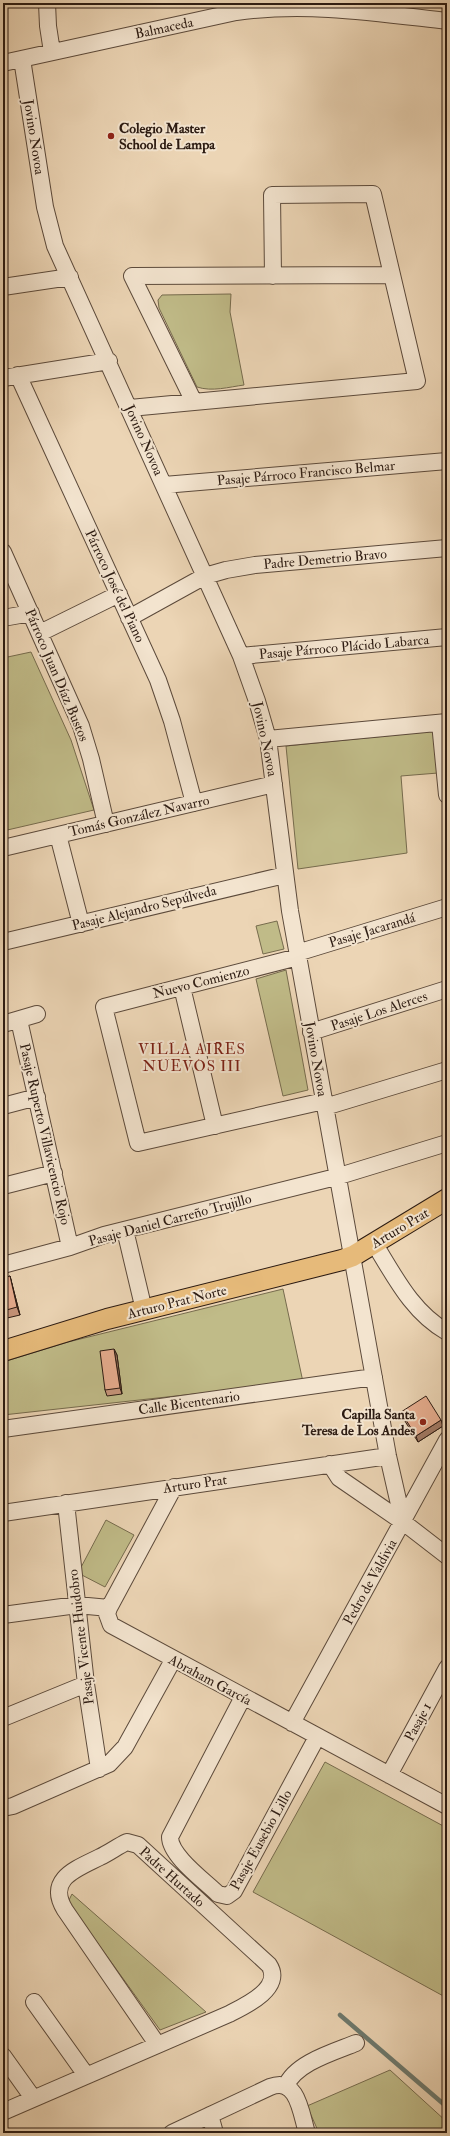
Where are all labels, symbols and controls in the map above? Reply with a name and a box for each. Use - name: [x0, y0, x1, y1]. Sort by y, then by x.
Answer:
- street label: Balmaceda: [133, 13, 195, 42]
- street label: Jovino Novoa: [20, 97, 48, 176]
- place label: Colegio Master School de Lampa: [119, 120, 216, 154]
- marker: Colegio Master School de Lampa: [106, 131, 116, 141]
- street label: Jovino Novoa: [120, 401, 167, 478]
- street label: Pasaje Párroco Francisco Belmar: [216, 457, 397, 489]
- street label: Párroco José del Piano: [81, 527, 149, 645]
- street label: Padre Demetrio Bravo: [262, 545, 388, 573]
- street label: Párroco Juan Díaz Bustos: [21, 606, 93, 744]
- street label: Pasaje Párroco Plácido Labarca: [258, 631, 430, 663]
- street label: Jovino Novoa: [249, 699, 281, 778]
- street label: Tomás González Navarro: [67, 792, 211, 840]
- street label: Pasaje Alejandro Sepúlveda: [70, 882, 218, 935]
- street label: Pasaje Jacarandá: [327, 909, 418, 951]
- street label: Nuevo Comienzo: [151, 962, 251, 1002]
- street label: Pasaje Los Alerces: [329, 987, 430, 1035]
- street label: Jovino Novoa: [301, 1019, 331, 1098]
- district label: VILLA AIRES NUEVOS III: [138, 1040, 246, 1076]
- street label: Pasaje Ruperto Villavicencio Rojo: [15, 1042, 74, 1227]
- street label: Pasaje Daniel Carreño Trujillo: [87, 1190, 254, 1250]
- street label: Arturo Prat: [367, 1204, 432, 1252]
- street label: Arturo Prat Norte: [125, 1281, 229, 1323]
- street label: Calle Bicentenario: [137, 1387, 241, 1419]
- place label: Capilla Santa Teresa de Los Andes: [301, 1406, 416, 1439]
- marker: Capilla Santa Teresa de Los Andes: [418, 1417, 428, 1427]
- street label: Arturo Prat: [161, 1471, 228, 1497]
- street label: Pedro de Valdivia: [339, 1536, 401, 1628]
- street label: Pasaje Vicente Huidobro: [64, 1568, 98, 1706]
- street label: Abraham García: [165, 1651, 255, 1709]
- street label: Pasaje 1: [401, 1700, 435, 1744]
- street label: Pasaje Eusebio Lillo: [226, 1787, 296, 1893]
- street label: Padre Hurtado: [136, 1843, 208, 1911]

